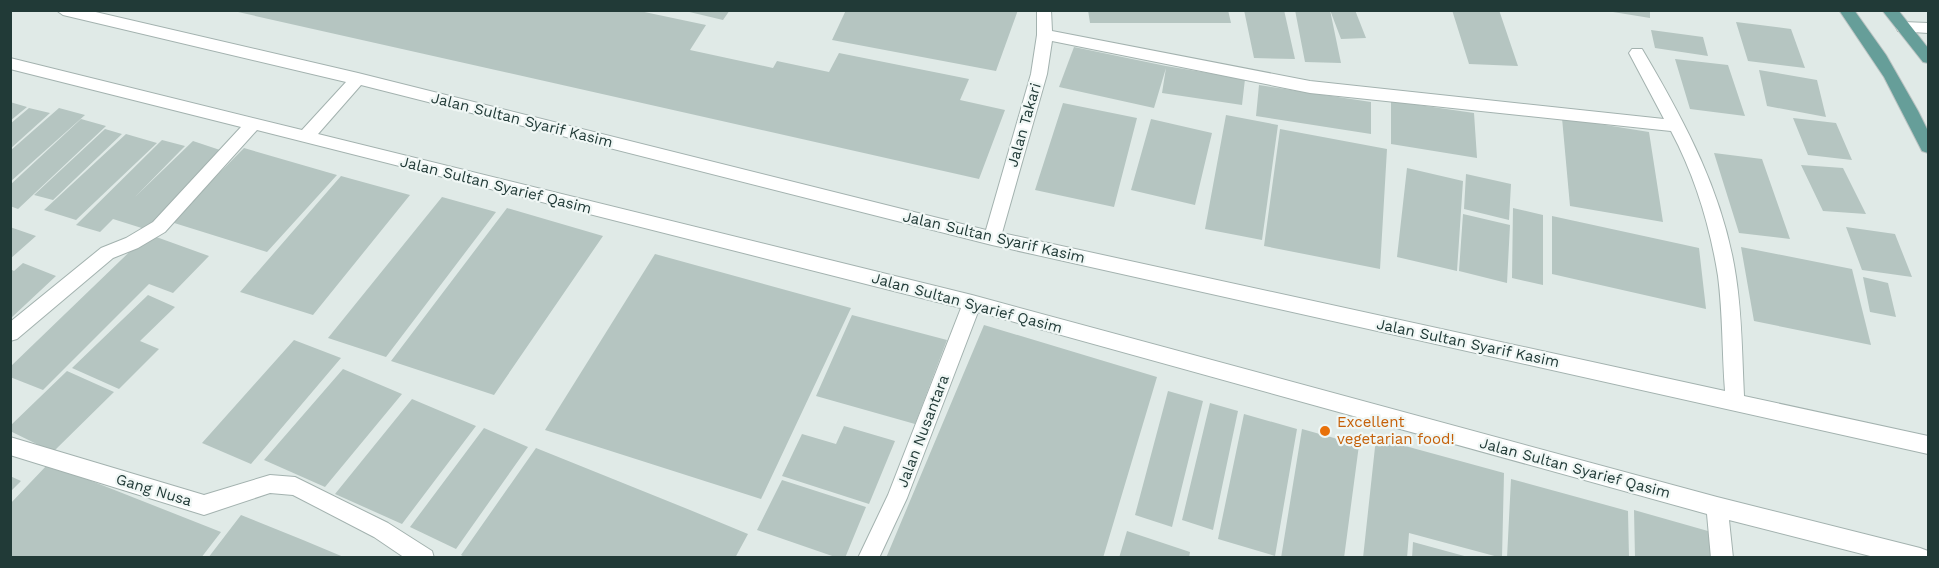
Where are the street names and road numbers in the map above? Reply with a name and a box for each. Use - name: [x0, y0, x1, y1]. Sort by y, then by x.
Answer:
- street label: Jalan Takari: [1003, 81, 1045, 169]
- street label: Jalan Sultan Syarif Kasim: [429, 89, 615, 151]
- street label: Jalan Sultan Syarief Qasim: [398, 152, 594, 218]
- street label: Jalan Sultan Syarif Kasim: [901, 207, 1087, 267]
- street label: Jalan Sultan Syarief Qasim: [870, 269, 1064, 337]
- street label: Jalan Sultan Syarif Kasim: [1375, 315, 1561, 371]
- street label: Jalan Nusantara: [893, 372, 953, 490]
- street label: Jalan Sultan Syarief Qasim: [1478, 434, 1672, 502]
- street label: Gang Nusa: [114, 470, 195, 510]

